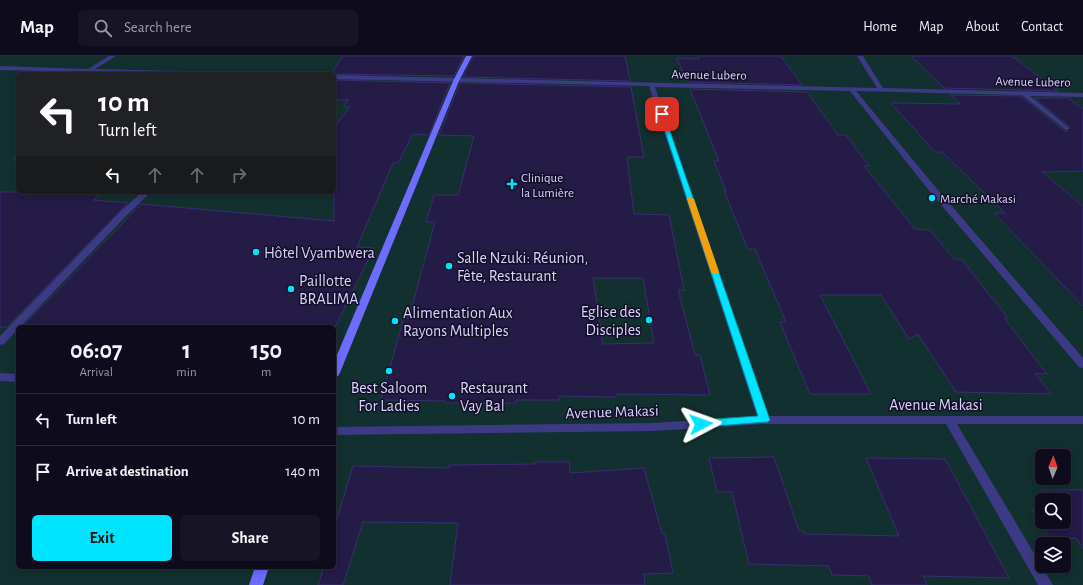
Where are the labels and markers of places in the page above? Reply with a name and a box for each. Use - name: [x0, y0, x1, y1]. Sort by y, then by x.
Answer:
- pin: [645, 97, 679, 131]
- place label: Clinique la Lumière: [521, 172, 574, 200]
- marker: Clinique la Lumière: [506, 178, 518, 190]
- marker: Marché Makasi: [927, 193, 937, 203]
- place label: Marché Makasi: [940, 193, 1016, 206]
- place label: Hôtel Vyambwera: [264, 245, 375, 262]
- marker: Hôtel Vyambwera: [251, 247, 261, 257]
- place label: Salle Nzuki: Réunion, Fête, Restaurant: [457, 250, 588, 284]
- marker: Salle Nzuki: Réunion, Fête, Restaurant: [444, 261, 454, 271]
- place label: Paillotte BRALIMA: [299, 273, 359, 307]
- marker: Paillotte BRALIMA: [286, 284, 296, 294]
- place label: Eglise des Disciples: [581, 304, 641, 338]
- place label: Alimentation Aux Rayons Multiples: [403, 305, 513, 340]
- marker: Eglise des Disciples: [644, 315, 654, 325]
- marker: Alimentation Aux Rayons Multiples: [390, 316, 400, 326]
- marker: Best Saloom For Ladies: [384, 366, 394, 376]
- place label: Best Saloom For Ladies: [351, 380, 427, 414]
- place label: Restaurant Vay Bal: [460, 380, 528, 415]
- marker: Restaurant Vay Bal: [447, 391, 457, 401]

